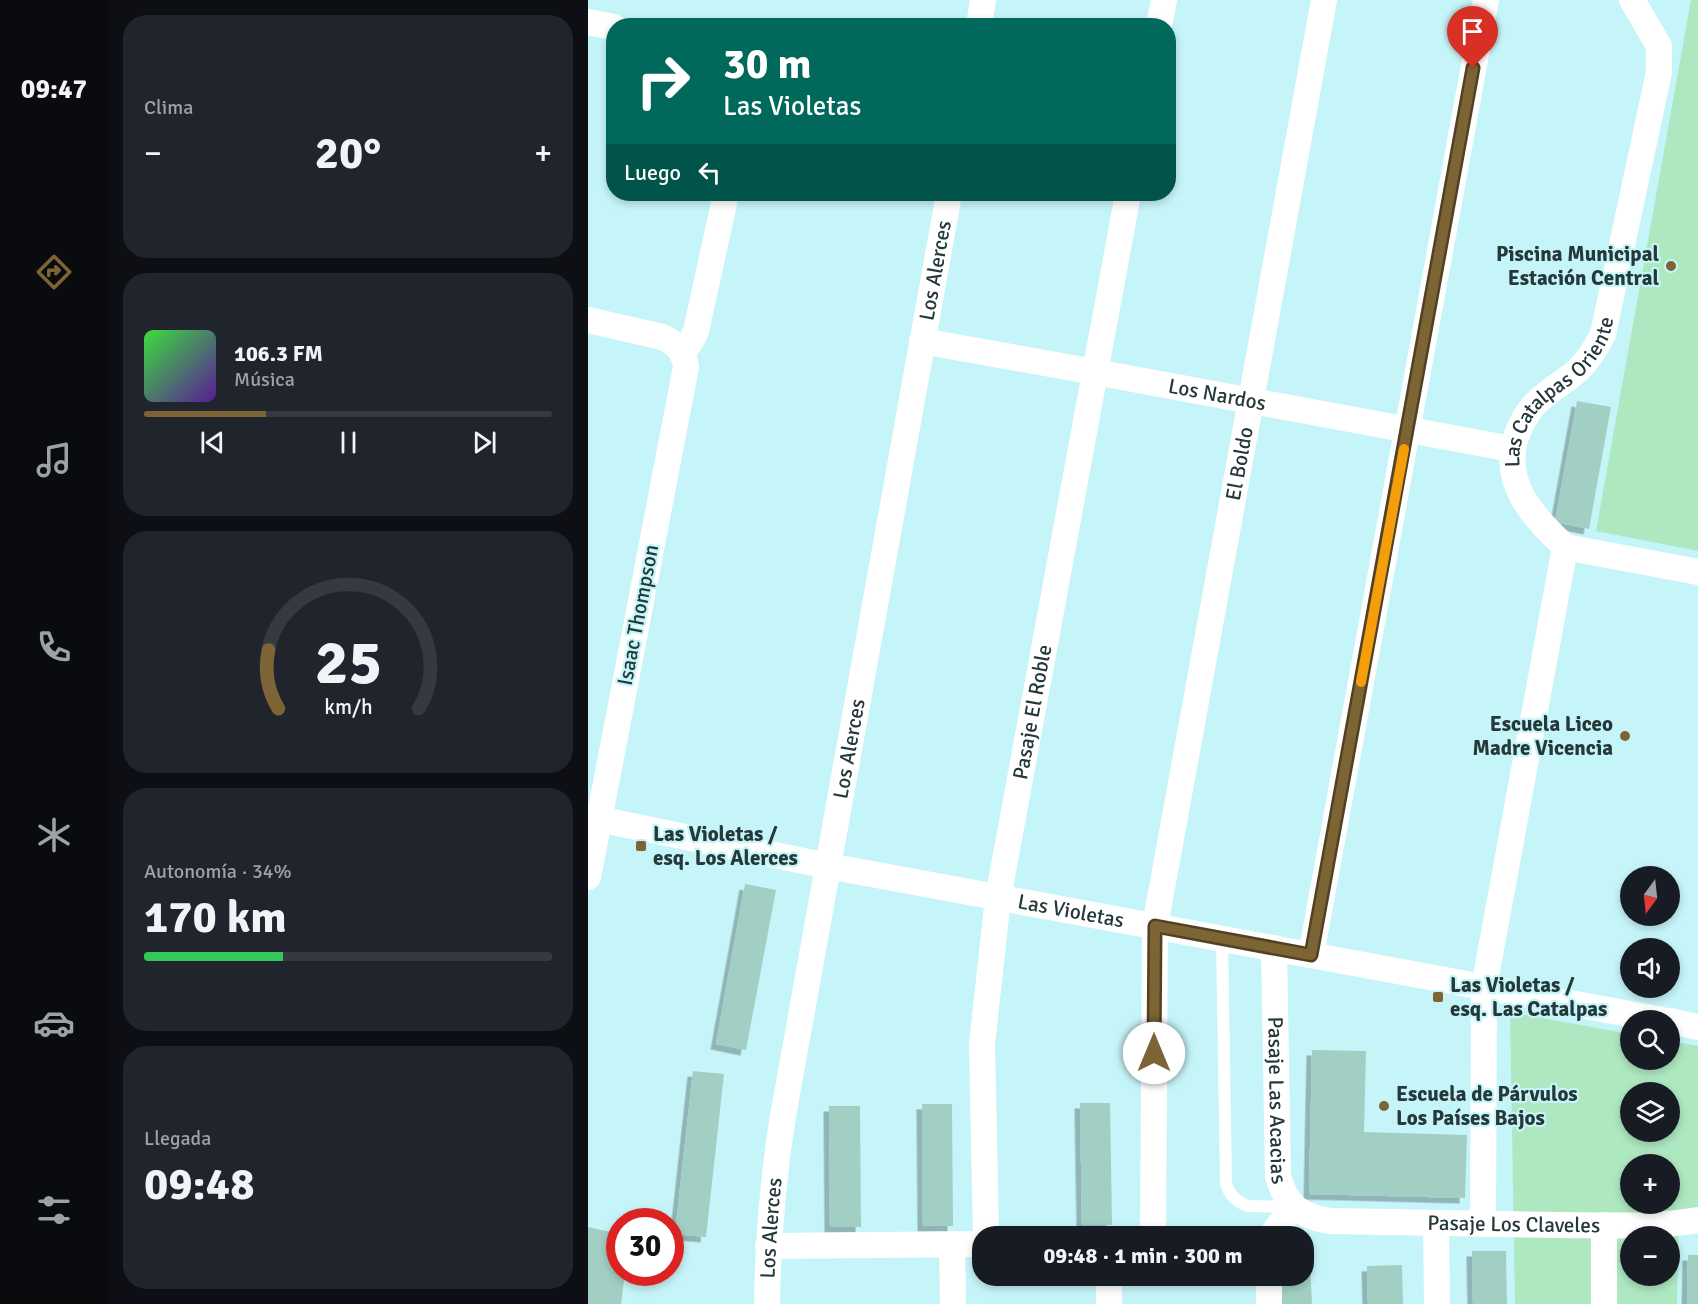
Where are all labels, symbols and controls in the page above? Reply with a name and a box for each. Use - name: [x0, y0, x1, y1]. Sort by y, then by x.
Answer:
- pin: [1447, 6, 1498, 68]
- icon: arrive: [1456, 15, 1489, 48]
- text: 30 m: [723, 39, 812, 90]
- icon: right: [624, 42, 702, 120]
- text: 09:47: [21, 73, 87, 106]
- text: Las Violetas: [723, 90, 861, 123]
- text: Clima: [144, 95, 193, 120]
- text: 20°: [315, 126, 381, 181]
- text: −: [144, 133, 162, 174]
- text: +: [534, 133, 552, 174]
- icon: left: [693, 156, 726, 189]
- text: Luego: [624, 159, 681, 186]
- street label: Los Alerces: [913, 218, 957, 322]
- place label: Piscina Municipal Estación Central: [1496, 241, 1659, 291]
- icon: directions: [33, 251, 75, 293]
- marker: Piscina Municipal Estación Central: [1664, 259, 1678, 273]
- street label: Las Catalpas Oriente: [1499, 314, 1619, 468]
- text: 106.3 FM: [234, 340, 323, 367]
- text: Música: [234, 367, 295, 392]
- street label: Los Nardos: [1166, 373, 1268, 416]
- street label: El Boldo: [1220, 425, 1259, 503]
- icon: previous: [196, 426, 229, 459]
- icon: pause: [332, 426, 365, 459]
- icon: next: [468, 426, 501, 459]
- icon: music: [33, 439, 75, 481]
- street label: Isaac Thompson: [612, 542, 664, 688]
- text: 25: [314, 624, 382, 701]
- icon: phone: [33, 626, 75, 668]
- street label: Pasaje El Roble: [1007, 643, 1058, 782]
- text: km/h: [324, 694, 372, 720]
- street label: Los Alerces: [827, 697, 871, 801]
- place label: Escuela Liceo Madre Vicencia: [1473, 711, 1613, 761]
- marker: Escuela Liceo Madre Vicencia: [1618, 729, 1632, 743]
- icon: climate: [33, 814, 75, 856]
- place label: Las Violetas / esq. Los Alerces: [653, 821, 798, 871]
- marker: Las Violetas / esq. Los Alerces: [634, 839, 648, 853]
- text: Autonomía · 34%: [144, 859, 292, 884]
- north arrow: [1620, 866, 1680, 926]
- map controls: [1620, 866, 1680, 1286]
- street label: Las Violetas: [1016, 888, 1126, 933]
- text: 170 km: [144, 890, 287, 945]
- button: sound: [1620, 938, 1680, 998]
- place label: Las Violetas / esq. Las Catalpas: [1450, 972, 1607, 1022]
- marker: Las Violetas / esq. Las Catalpas: [1431, 990, 1445, 1004]
- icon: car: [33, 1002, 75, 1044]
- button: search: [1620, 1010, 1680, 1070]
- street label: Pasaje Las Acacias: [1262, 1016, 1293, 1187]
- position arrow: [1122, 1021, 1186, 1085]
- place label: Escuela de Párvulos Los Países Bajos: [1396, 1081, 1578, 1131]
- button: layers: [1620, 1082, 1680, 1142]
- marker: Escuela de Párvulos Los Países Bajos: [1377, 1099, 1391, 1113]
- text: Llegada: [144, 1126, 211, 1151]
- button: +: [1620, 1154, 1680, 1214]
- text: 09:48: [144, 1157, 254, 1212]
- street label: Los Alerces: [755, 1176, 788, 1279]
- icon: filters: [33, 1189, 75, 1231]
- speed limit sign: 30: [606, 1208, 684, 1286]
- street label: Pasaje Los Claveles: [1427, 1210, 1600, 1238]
- button: −: [1620, 1226, 1680, 1286]
- text: 09:48 · 1 min · 300 m: [1043, 1242, 1243, 1269]

